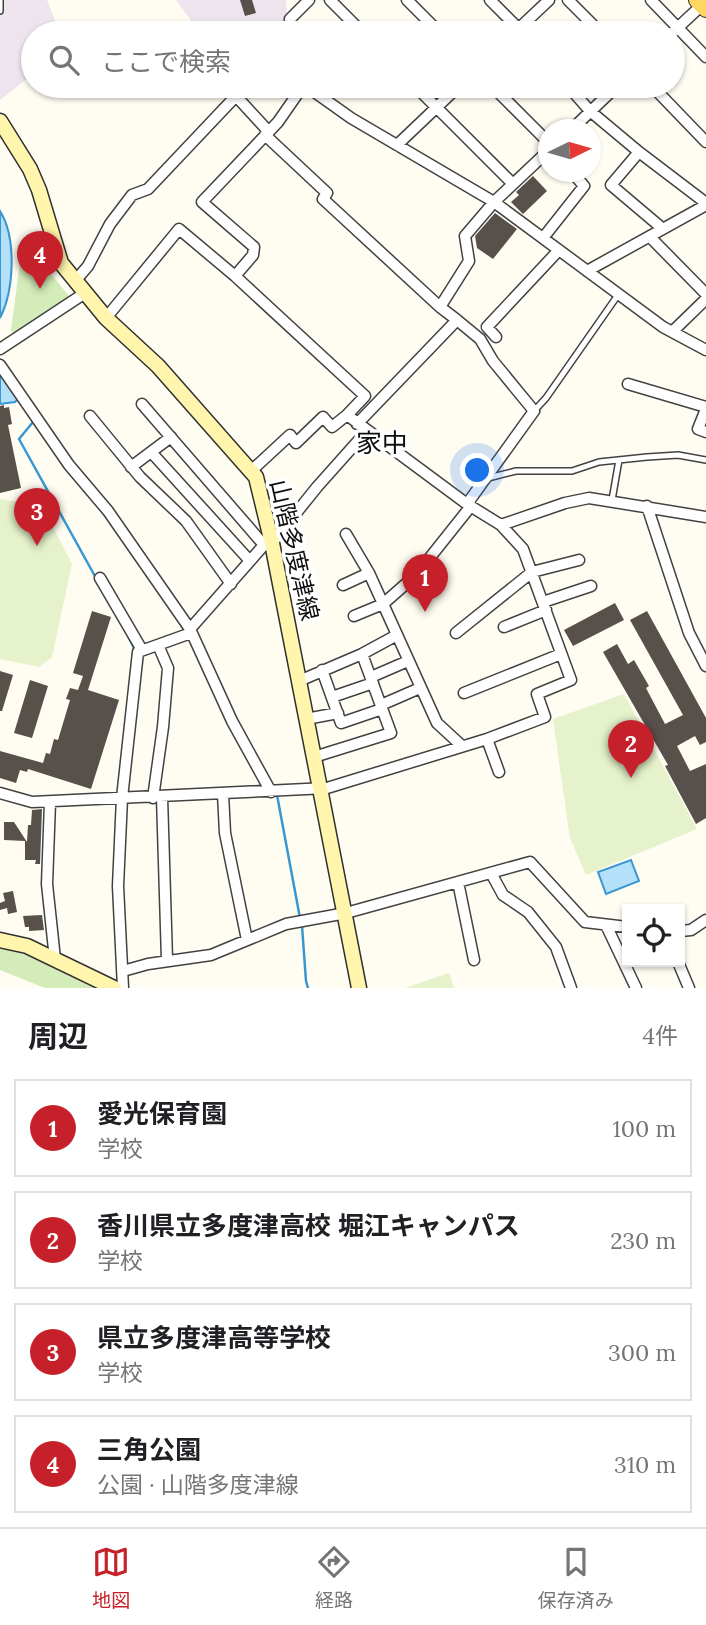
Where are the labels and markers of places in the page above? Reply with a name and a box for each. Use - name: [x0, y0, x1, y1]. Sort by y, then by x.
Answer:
- pin: 4: [17, 231, 63, 289]
- pin: 3: [14, 488, 60, 546]
- pin: 1: [402, 554, 448, 612]
- pin: 2: [608, 720, 654, 778]

